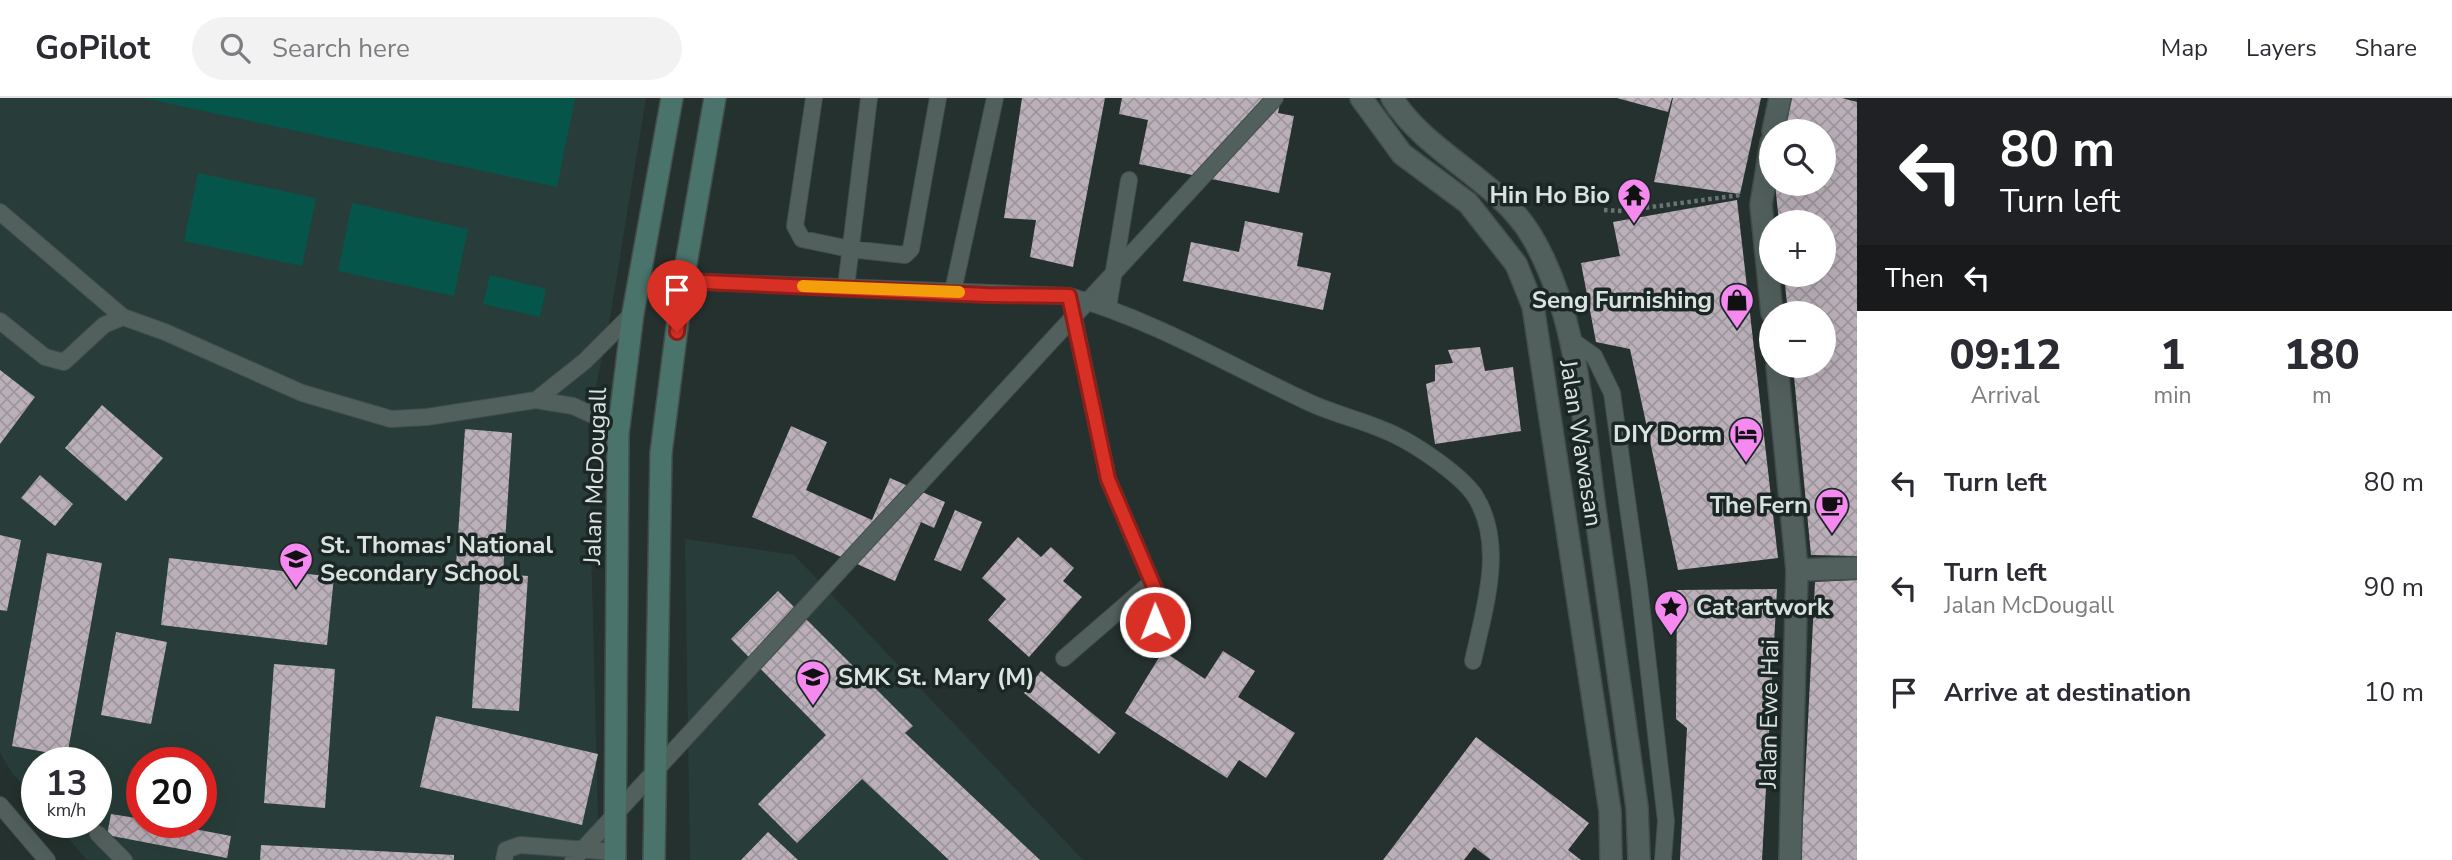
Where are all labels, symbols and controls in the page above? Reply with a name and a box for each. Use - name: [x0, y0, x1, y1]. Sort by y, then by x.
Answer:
- search box: [192, 17, 682, 80]
- text: GoPilot: [35, 26, 150, 71]
- icon: search: [216, 29, 254, 67]
- text: Search here: [272, 31, 410, 66]
- text: Map: [2161, 32, 2208, 64]
- text: Layers: [2246, 32, 2317, 64]
- text: Share: [2355, 32, 2417, 64]
- text: 80 m: [2000, 116, 2115, 183]
- map controls: [1759, 119, 1836, 378]
- button: search: [1759, 119, 1836, 196]
- icon: left: [1885, 126, 1976, 217]
- temple icon: Hin Ho Bio: [1615, 176, 1653, 225]
- place label: Hin Ho Bio: [1489, 179, 1610, 211]
- text: Turn left: [2000, 180, 2120, 223]
- button: +: [1759, 210, 1836, 287]
- icon: left: [1958, 259, 1996, 297]
- pin: [647, 260, 707, 332]
- text: Then: [1885, 261, 1944, 296]
- icon: arrive: [658, 271, 696, 309]
- shop icon: Seng Furnishing: [1718, 281, 1756, 330]
- place label: Seng Furnishing: [1532, 284, 1712, 316]
- button: −: [1759, 301, 1836, 378]
- text: 09:12: [1949, 327, 2061, 384]
- text: 1: [2160, 327, 2185, 384]
- text: 180: [2284, 327, 2360, 384]
- street label: Jalan Wawasan: [1552, 356, 1610, 529]
- text: Arrival: [1971, 380, 2040, 411]
- text: min: [2154, 380, 2192, 411]
- text: m: [2312, 380, 2332, 411]
- street label: Jalan McDougall: [576, 387, 614, 566]
- hotel icon: DIY Dorm: [1727, 415, 1765, 464]
- place label: DIY Dorm: [1613, 418, 1722, 450]
- icon: left: [1885, 464, 1923, 502]
- text: Turn left: [1944, 465, 2047, 500]
- text: 80 m: [2364, 465, 2424, 500]
- cafe icon: The Fern: [1813, 486, 1851, 535]
- place label: The Fern: [1710, 489, 1808, 521]
- place label: St. Thomas' National Secondary School: [320, 529, 553, 589]
- school or university icon: St. Thomas' National Secondary School: [277, 540, 315, 589]
- text: Turn left: [1944, 555, 2047, 590]
- icon: left: [1885, 569, 1923, 607]
- text: 90 m: [2364, 570, 2424, 605]
- position arrow: [1118, 585, 1192, 659]
- place icon: Cat artwork: [1652, 588, 1690, 637]
- text: Jalan McDougall: [1944, 590, 2114, 621]
- place label: Cat artwork: [1696, 591, 1831, 623]
- street label: Jalan Ewe Hai: [1752, 639, 1786, 790]
- school or university icon: SMK St. Mary (M): [794, 658, 832, 707]
- place label: SMK St. Mary (M): [838, 661, 1035, 693]
- icon: arrive: [1885, 674, 1923, 712]
- text: Arrive at destination: [1944, 675, 2191, 710]
- text: 10 m: [2364, 675, 2424, 710]
- speed limit sign: 20: [126, 747, 217, 838]
- text: 13: [45, 760, 88, 807]
- text: km/h: [47, 798, 86, 822]

